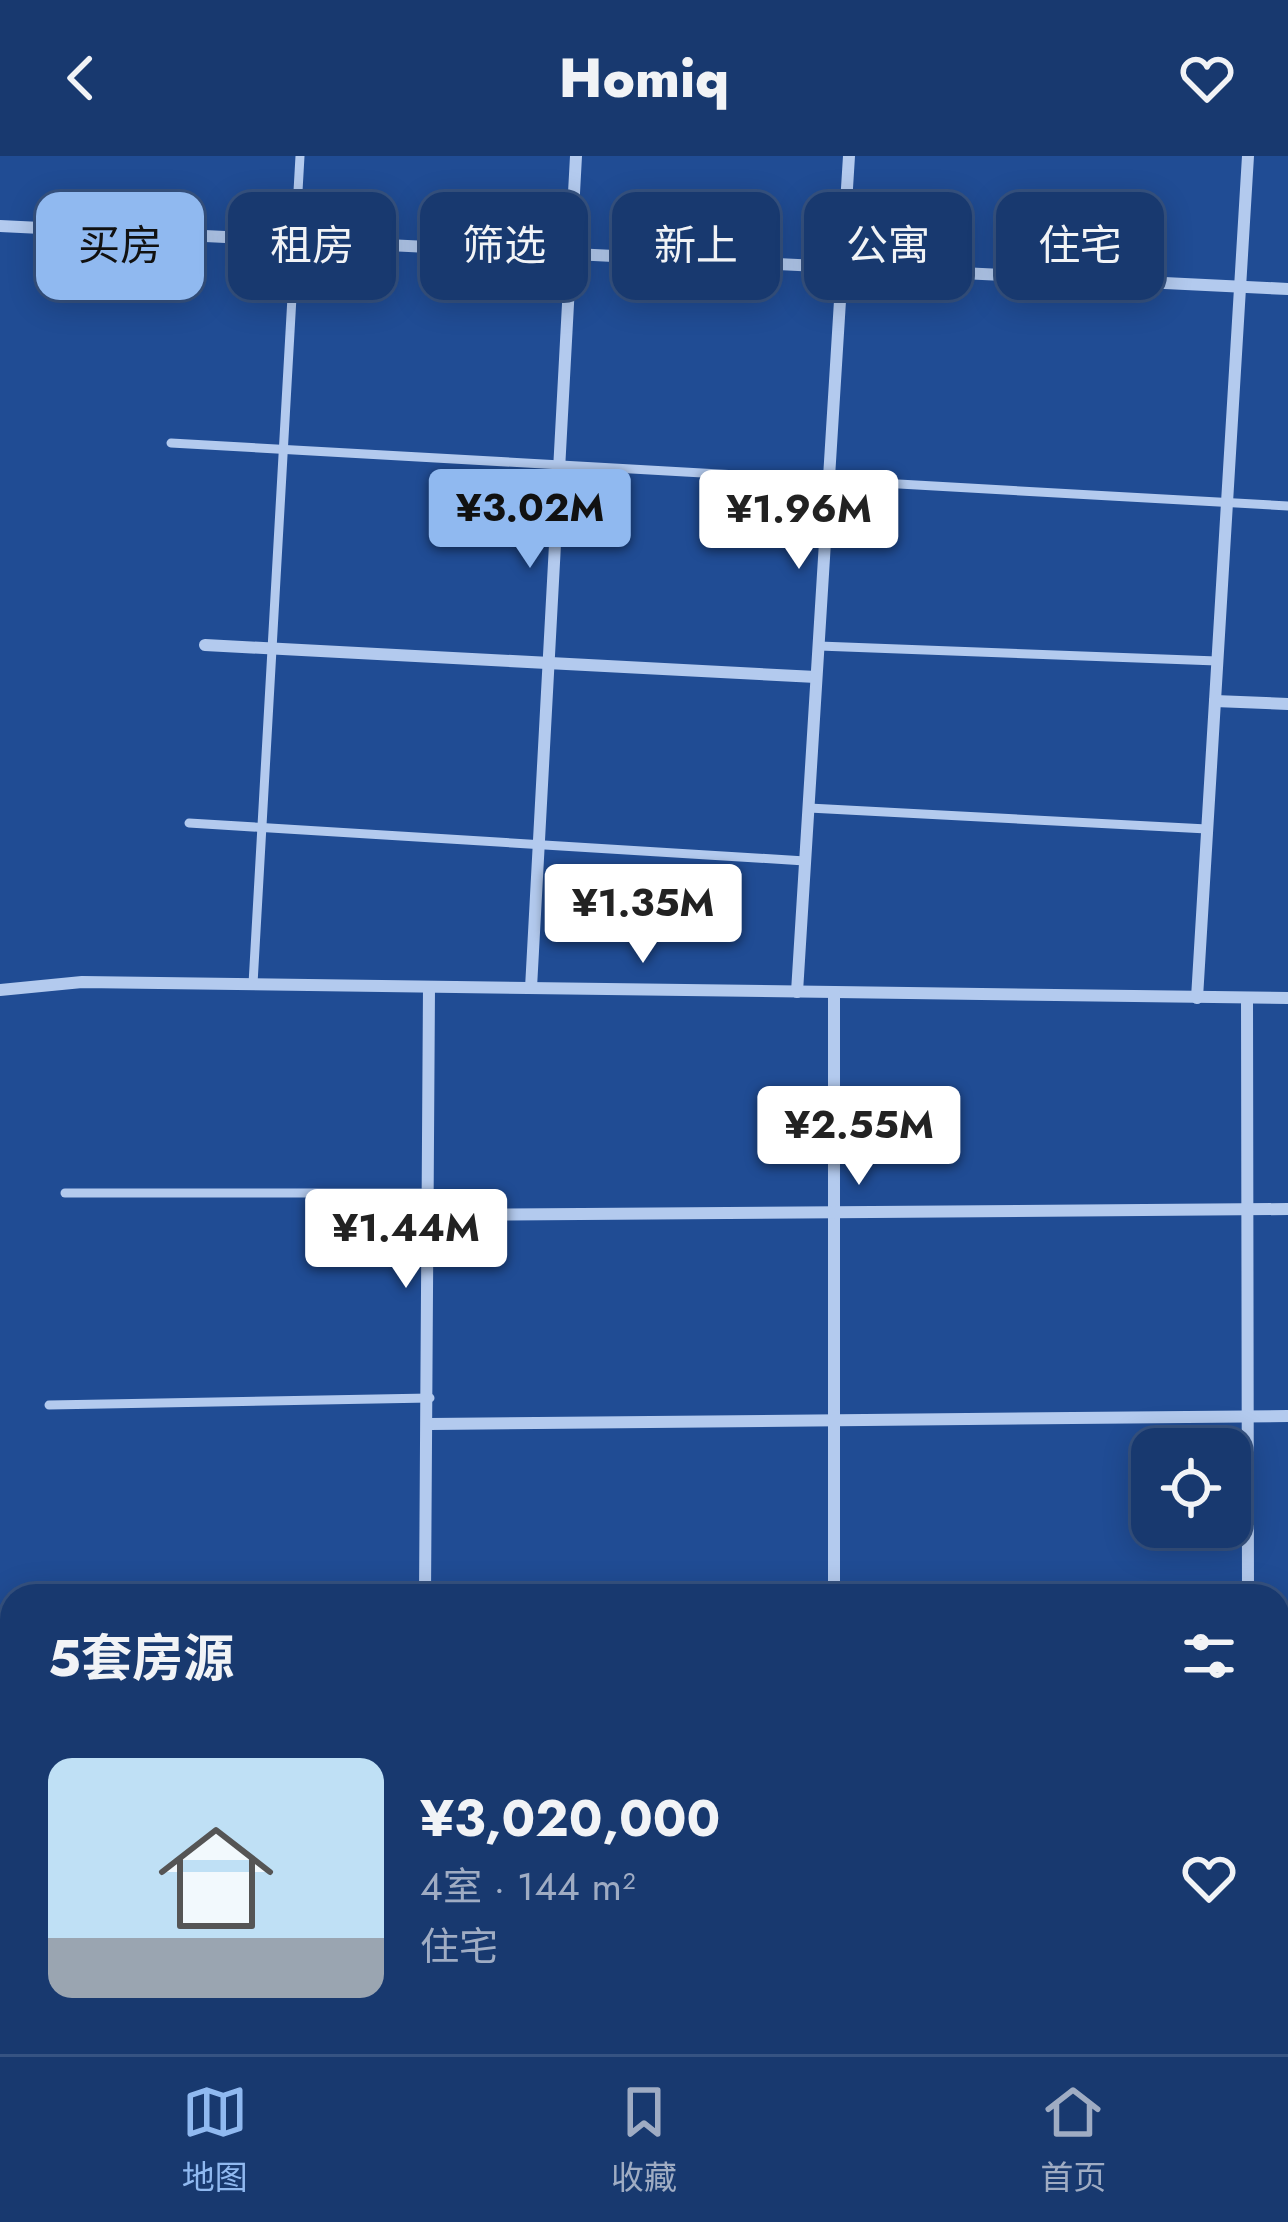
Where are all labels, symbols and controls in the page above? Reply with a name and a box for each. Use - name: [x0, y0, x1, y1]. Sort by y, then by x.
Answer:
- text: Homiq: [559, 39, 729, 117]
- icon: back: [48, 45, 114, 111]
- icon: heart: [1174, 45, 1240, 111]
- chip: 买房: [36, 192, 204, 300]
- chip: 租房: [228, 192, 396, 300]
- chip: 筛选: [420, 192, 588, 300]
- chip: 新上: [612, 192, 780, 300]
- chip: 公寓: [804, 192, 972, 300]
- chip: 住宅: [996, 192, 1164, 300]
- pin: ¥3.02M: [432, 469, 628, 571]
- pin: ¥1.96M: [701, 470, 897, 572]
- text: ¥3.02M: [456, 479, 604, 536]
- text: ¥1.96M: [726, 480, 872, 537]
- pin: ¥1.35M: [545, 864, 741, 966]
- text: ¥1.35M: [572, 874, 714, 931]
- pin: ¥2.55M: [761, 1086, 957, 1188]
- text: ¥2.55M: [784, 1096, 934, 1153]
- pin: ¥1.44M: [308, 1189, 504, 1291]
- text: ¥1.44M: [332, 1199, 480, 1256]
- map controls: [1131, 1428, 1251, 1548]
- button: locate: [1131, 1428, 1251, 1548]
- text: 5套房源: [48, 1621, 234, 1695]
- icon: filters: [1176, 1623, 1242, 1689]
- text: ¥3,020,000: [420, 1781, 720, 1855]
- icon: home: [144, 1806, 288, 1950]
- icon: heart: [1176, 1845, 1242, 1911]
- text: 4室 · 144 m²: [420, 1858, 635, 1915]
- text: 住宅: [420, 1918, 498, 1975]
- tab: 地图: [182, 2079, 248, 2201]
- tab: 收藏: [611, 2079, 677, 2201]
- tab: 首页: [1040, 2079, 1106, 2201]

